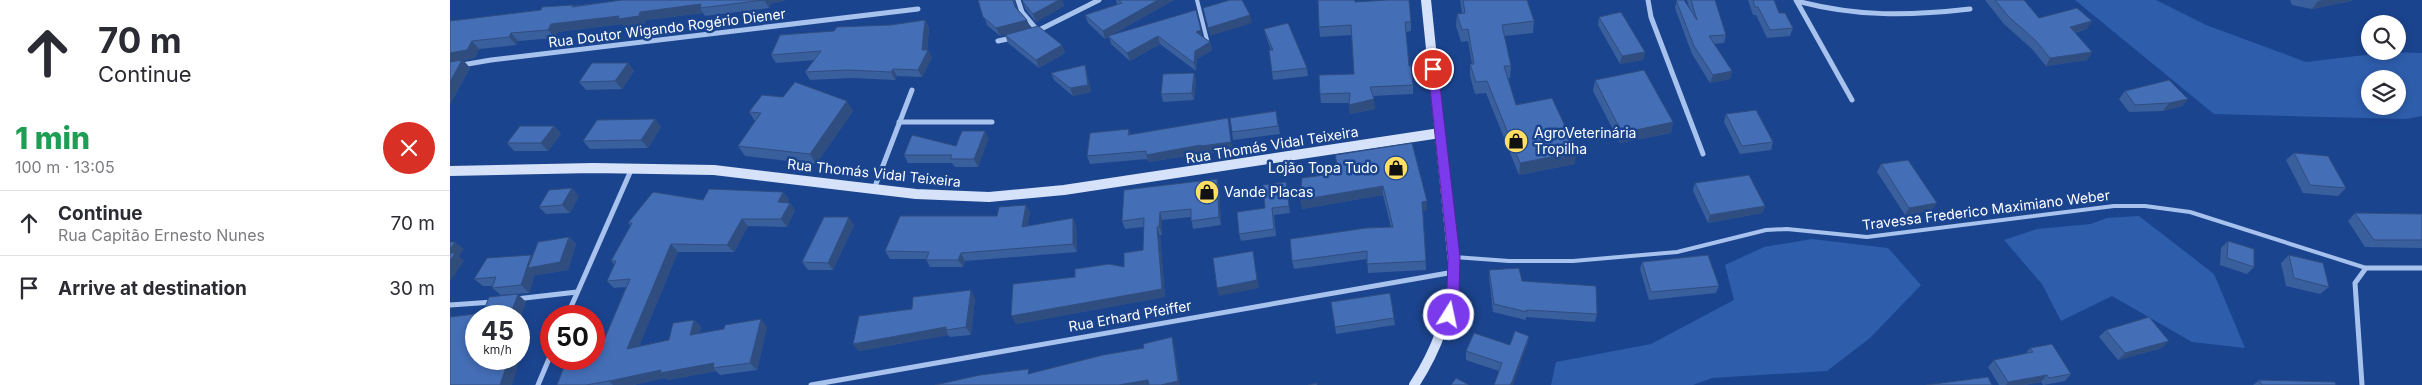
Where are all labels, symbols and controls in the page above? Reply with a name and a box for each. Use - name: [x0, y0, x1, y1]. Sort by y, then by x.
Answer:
- street label: Rua Doutor Wigando Rogério Diener: [547, 4, 787, 51]
- map controls: [2361, 15, 2406, 115]
- button: search: [2361, 15, 2406, 60]
- text: 70 m: [98, 19, 182, 61]
- icon: ahead: [15, 20, 80, 85]
- pin: [1412, 48, 1454, 90]
- icon: arrive: [1419, 55, 1447, 83]
- text: Continue: [98, 61, 192, 87]
- button: layers: [2361, 70, 2406, 115]
- text: 1 min: [15, 120, 90, 156]
- button: close: [383, 122, 435, 174]
- street label: Rua Thomás Vidal Teixeira: [1184, 122, 1359, 167]
- place label: AgroVeterinária Tropilha: [1534, 124, 1636, 157]
- shop icon: AgroVeterinária Tropilha: [1503, 128, 1529, 154]
- street label: Rua Thomás Vidal Teixeira: [786, 155, 962, 190]
- shop icon: Lojão Topa Tudo: [1383, 155, 1409, 181]
- text: 100 m · 13:05: [15, 157, 115, 177]
- place label: Lojão Topa Tudo: [1268, 159, 1378, 176]
- shop icon: Vande Placas: [1194, 179, 1220, 205]
- place label: Vande Placas: [1224, 183, 1313, 200]
- street label: Travessa Frederico Maximiano Weber: [1861, 186, 2111, 233]
- text: Continue: [58, 202, 143, 225]
- icon: ahead: [15, 209, 43, 237]
- text: 70 m: [391, 212, 435, 235]
- text: Rua Capitão Ernesto Nunes: [58, 225, 265, 245]
- icon: arrive: [15, 274, 43, 302]
- text: Arrive at destination: [58, 277, 247, 300]
- text: 30 m: [389, 277, 435, 300]
- position arrow: [1422, 288, 1474, 340]
- street label: Rua Erhard Pfeiffer: [1067, 296, 1193, 335]
- speed limit sign: 50: [540, 305, 605, 370]
- text: 45: [481, 316, 514, 346]
- text: km/h: [483, 342, 512, 357]

